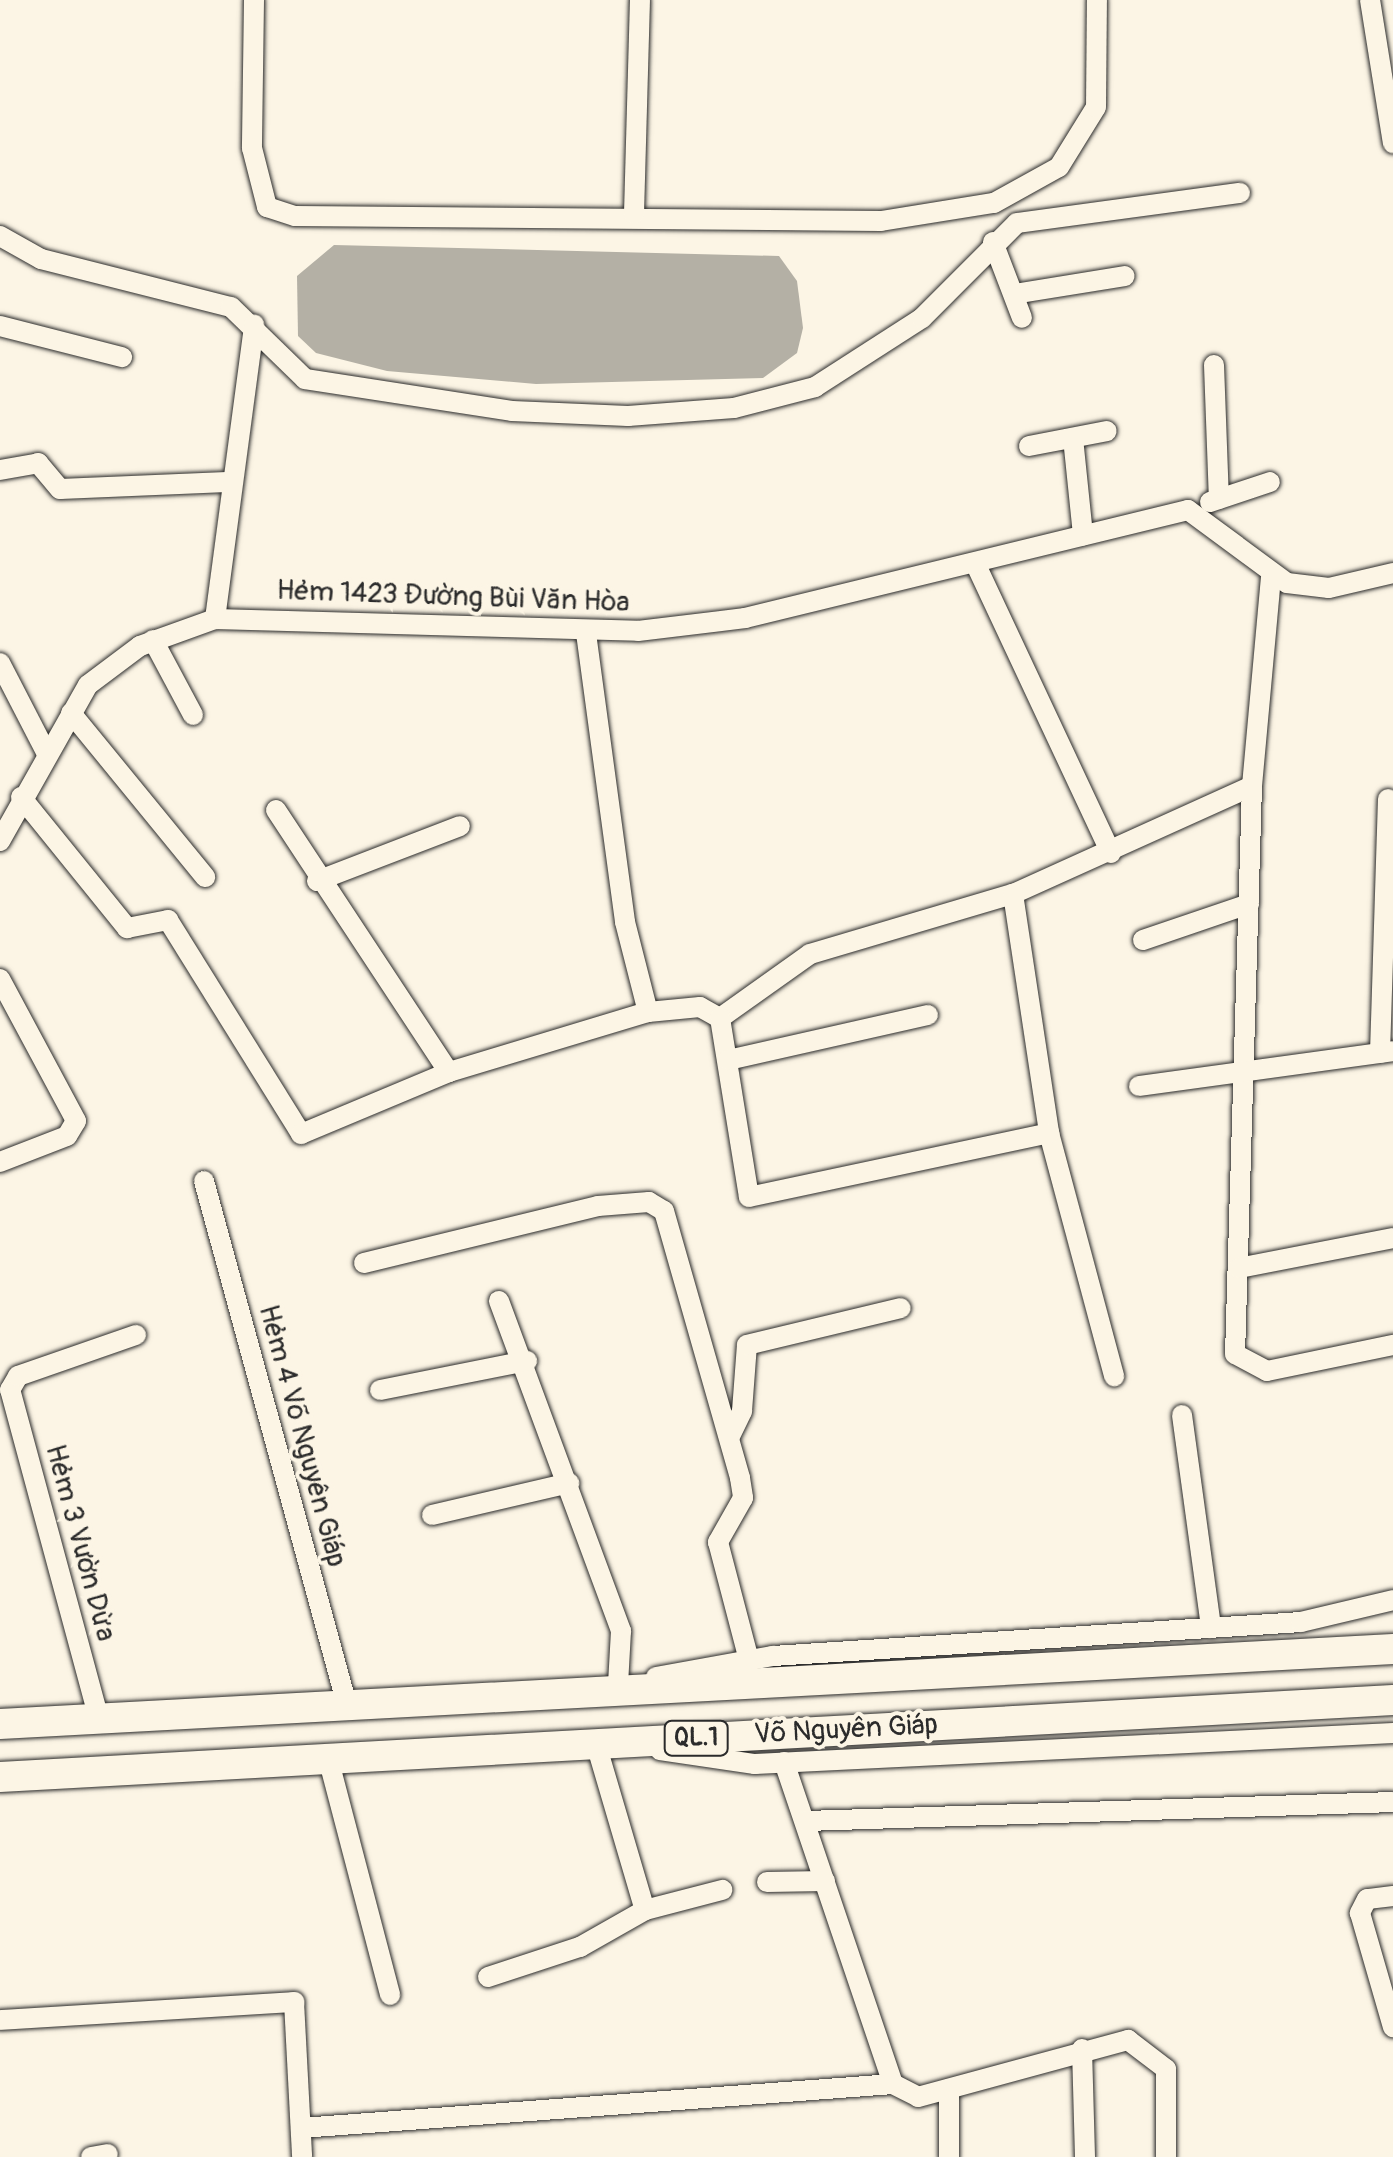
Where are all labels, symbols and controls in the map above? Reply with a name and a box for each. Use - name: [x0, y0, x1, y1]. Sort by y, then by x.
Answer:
- street label: Hẻm 1423 Đường Bùi Văn Hòa: [276, 574, 630, 620]
- street label: Hẻm 4 Võ Nguyên Giáp: [251, 1301, 353, 1571]
- street label: Hẻm 3 Vườn Dừa: [38, 1441, 122, 1645]
- street label: Võ Nguyên Giáp: [753, 1708, 939, 1752]
- road number: QL.1: [664, 1718, 728, 1758]

